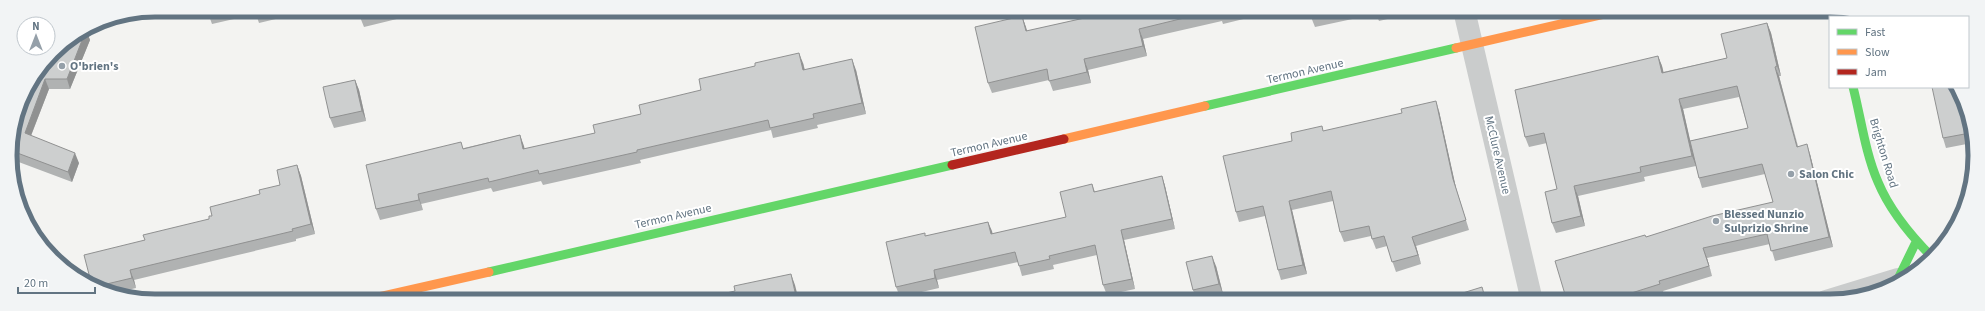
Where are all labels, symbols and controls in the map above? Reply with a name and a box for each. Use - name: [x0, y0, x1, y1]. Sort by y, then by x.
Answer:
- north arrow: [16, 16, 56, 56]
- legend: [1829, 16, 1969, 88]
- text: N: [32, 19, 40, 34]
- text: Fast: [1865, 24, 1885, 41]
- text: Slow: [1865, 44, 1890, 61]
- street label: Termon Avenue: [1265, 54, 1345, 89]
- place label: O'brien's: [70, 58, 119, 75]
- marker: O'brien's: [57, 61, 67, 71]
- text: Jam: [1865, 64, 1887, 81]
- street label: McClure Avenue: [1480, 114, 1515, 196]
- street label: Brighton Road: [1865, 116, 1902, 190]
- street label: Termon Avenue: [949, 127, 1029, 162]
- place label: Salon Chic: [1799, 166, 1855, 183]
- marker: Salon Chic: [1786, 169, 1796, 179]
- street label: Termon Avenue: [633, 199, 713, 234]
- place label: Blessed Nunzio Sulprizio Shrine: [1724, 206, 1808, 237]
- marker: Blessed Nunzio Sulprizio Shrine: [1711, 216, 1721, 226]
- scale bar: [18, 269, 95, 295]
- text: 20 m: [24, 275, 48, 292]

